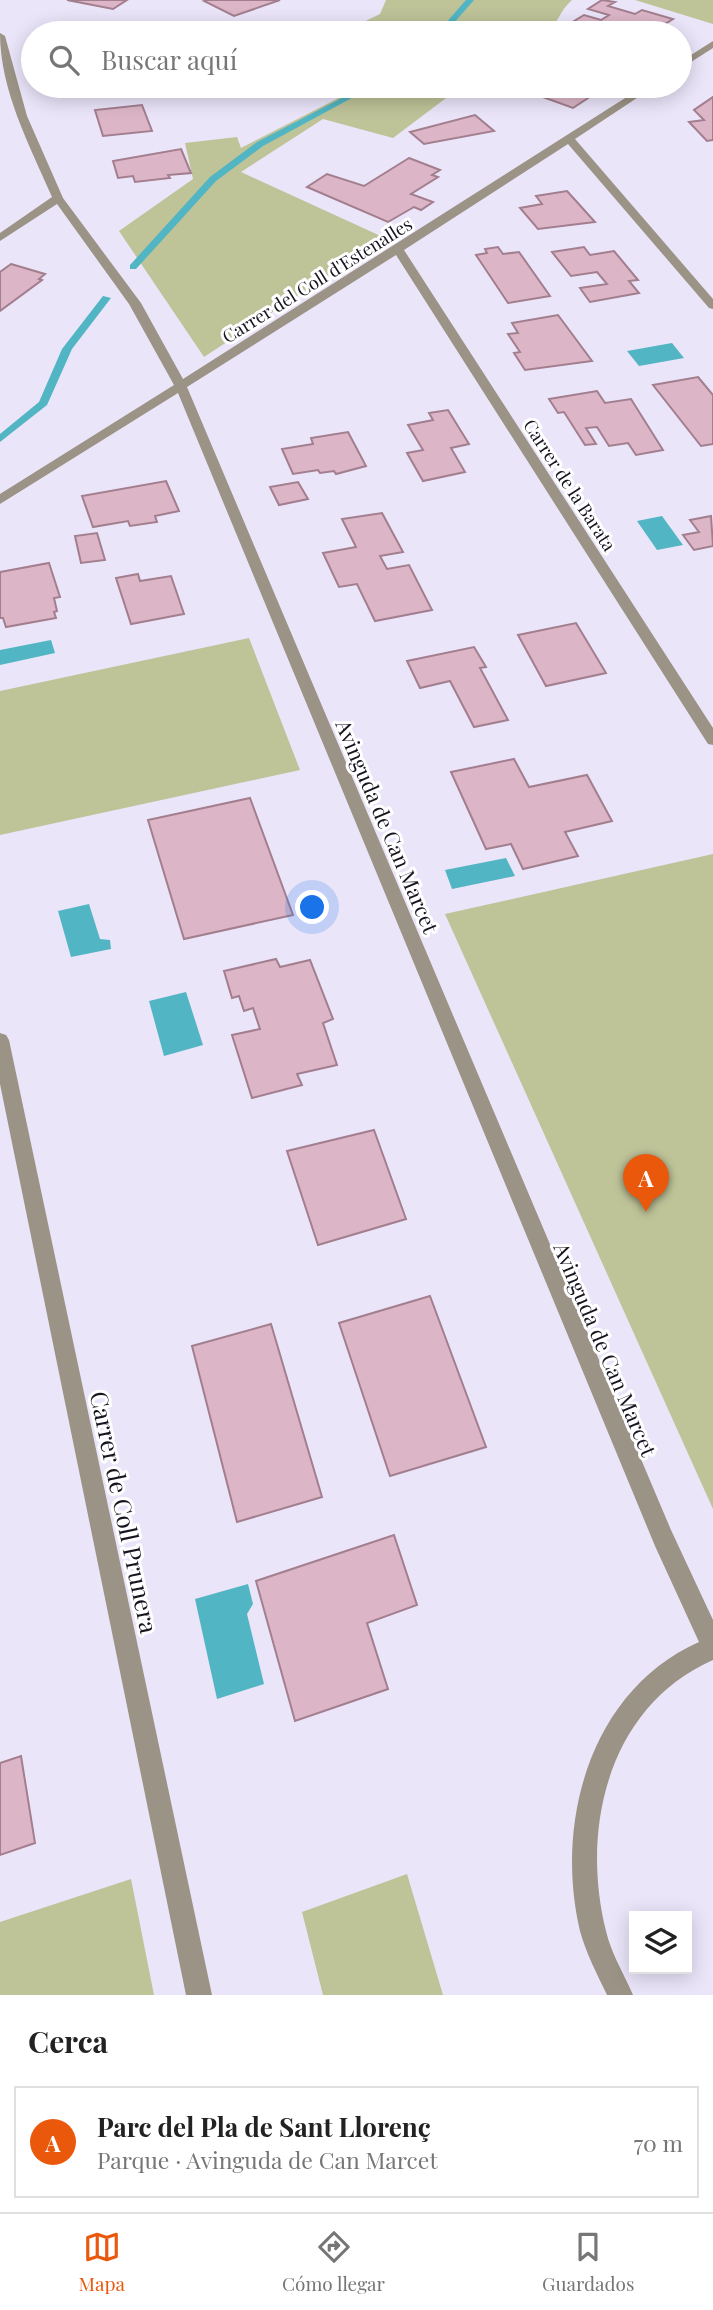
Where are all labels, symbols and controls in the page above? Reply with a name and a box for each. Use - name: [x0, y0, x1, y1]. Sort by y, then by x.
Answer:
- search box: [21, 21, 692, 98]
- icon: search: [45, 41, 83, 79]
- text: Buscar aquí: [101, 42, 237, 77]
- street label: Carrer del Coll d'Estenalles: [218, 212, 416, 348]
- street label: Carrer de la Barata: [518, 414, 622, 556]
- street label: Avinguda de Can Marcet: [330, 714, 446, 938]
- your location: [295, 890, 329, 924]
- pin: A: [623, 1154, 669, 1212]
- street label: Avinguda de Can Marcet: [548, 1237, 664, 1461]
- street label: Carrer de Coll Prunera: [84, 1388, 166, 1636]
- map controls: [629, 1911, 692, 1974]
- button: layers: [629, 1911, 692, 1974]
- text: Cerca: [28, 2021, 108, 2061]
- text: Parc del Pla de Sant Llorenç: [97, 2109, 431, 2144]
- text: A: [45, 2127, 61, 2158]
- text: 70 m: [634, 2127, 683, 2158]
- text: Parque · Avinguda de Can Marcet: [97, 2144, 438, 2175]
- tab: Mapa: [79, 2228, 125, 2296]
- tab: Cómo llegar: [282, 2228, 385, 2296]
- tab: Guardados: [542, 2228, 634, 2296]

